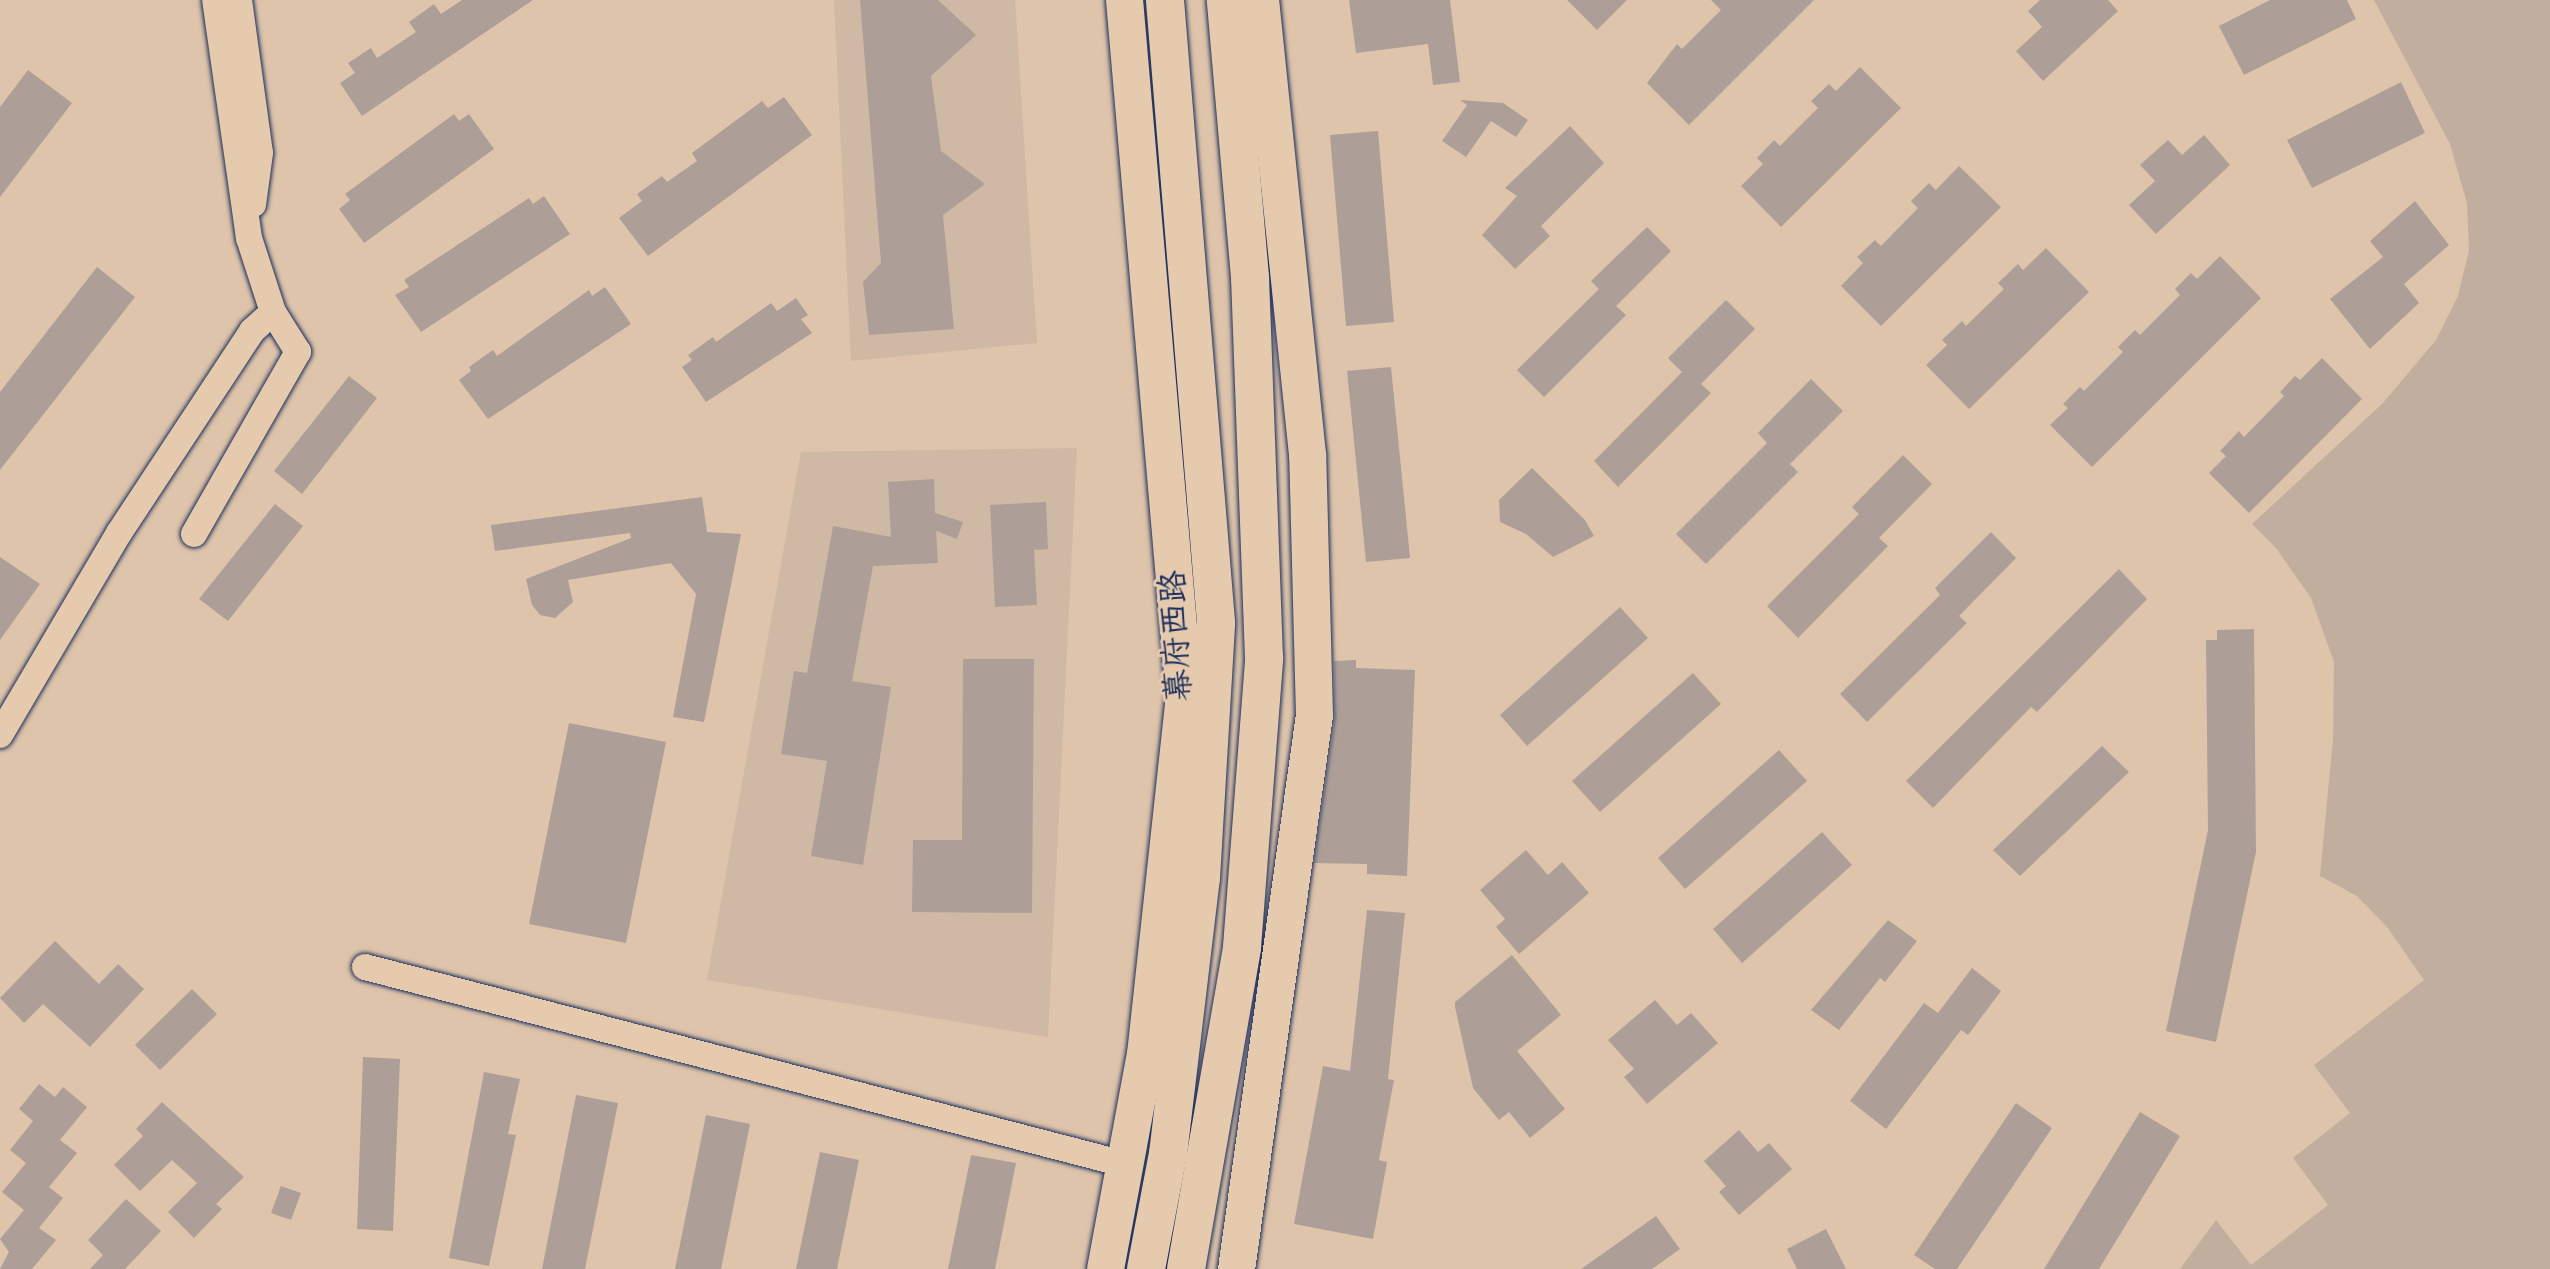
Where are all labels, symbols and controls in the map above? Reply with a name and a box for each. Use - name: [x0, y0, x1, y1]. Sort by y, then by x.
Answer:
- street label: 幕府西路: [1153, 569, 1199, 703]

